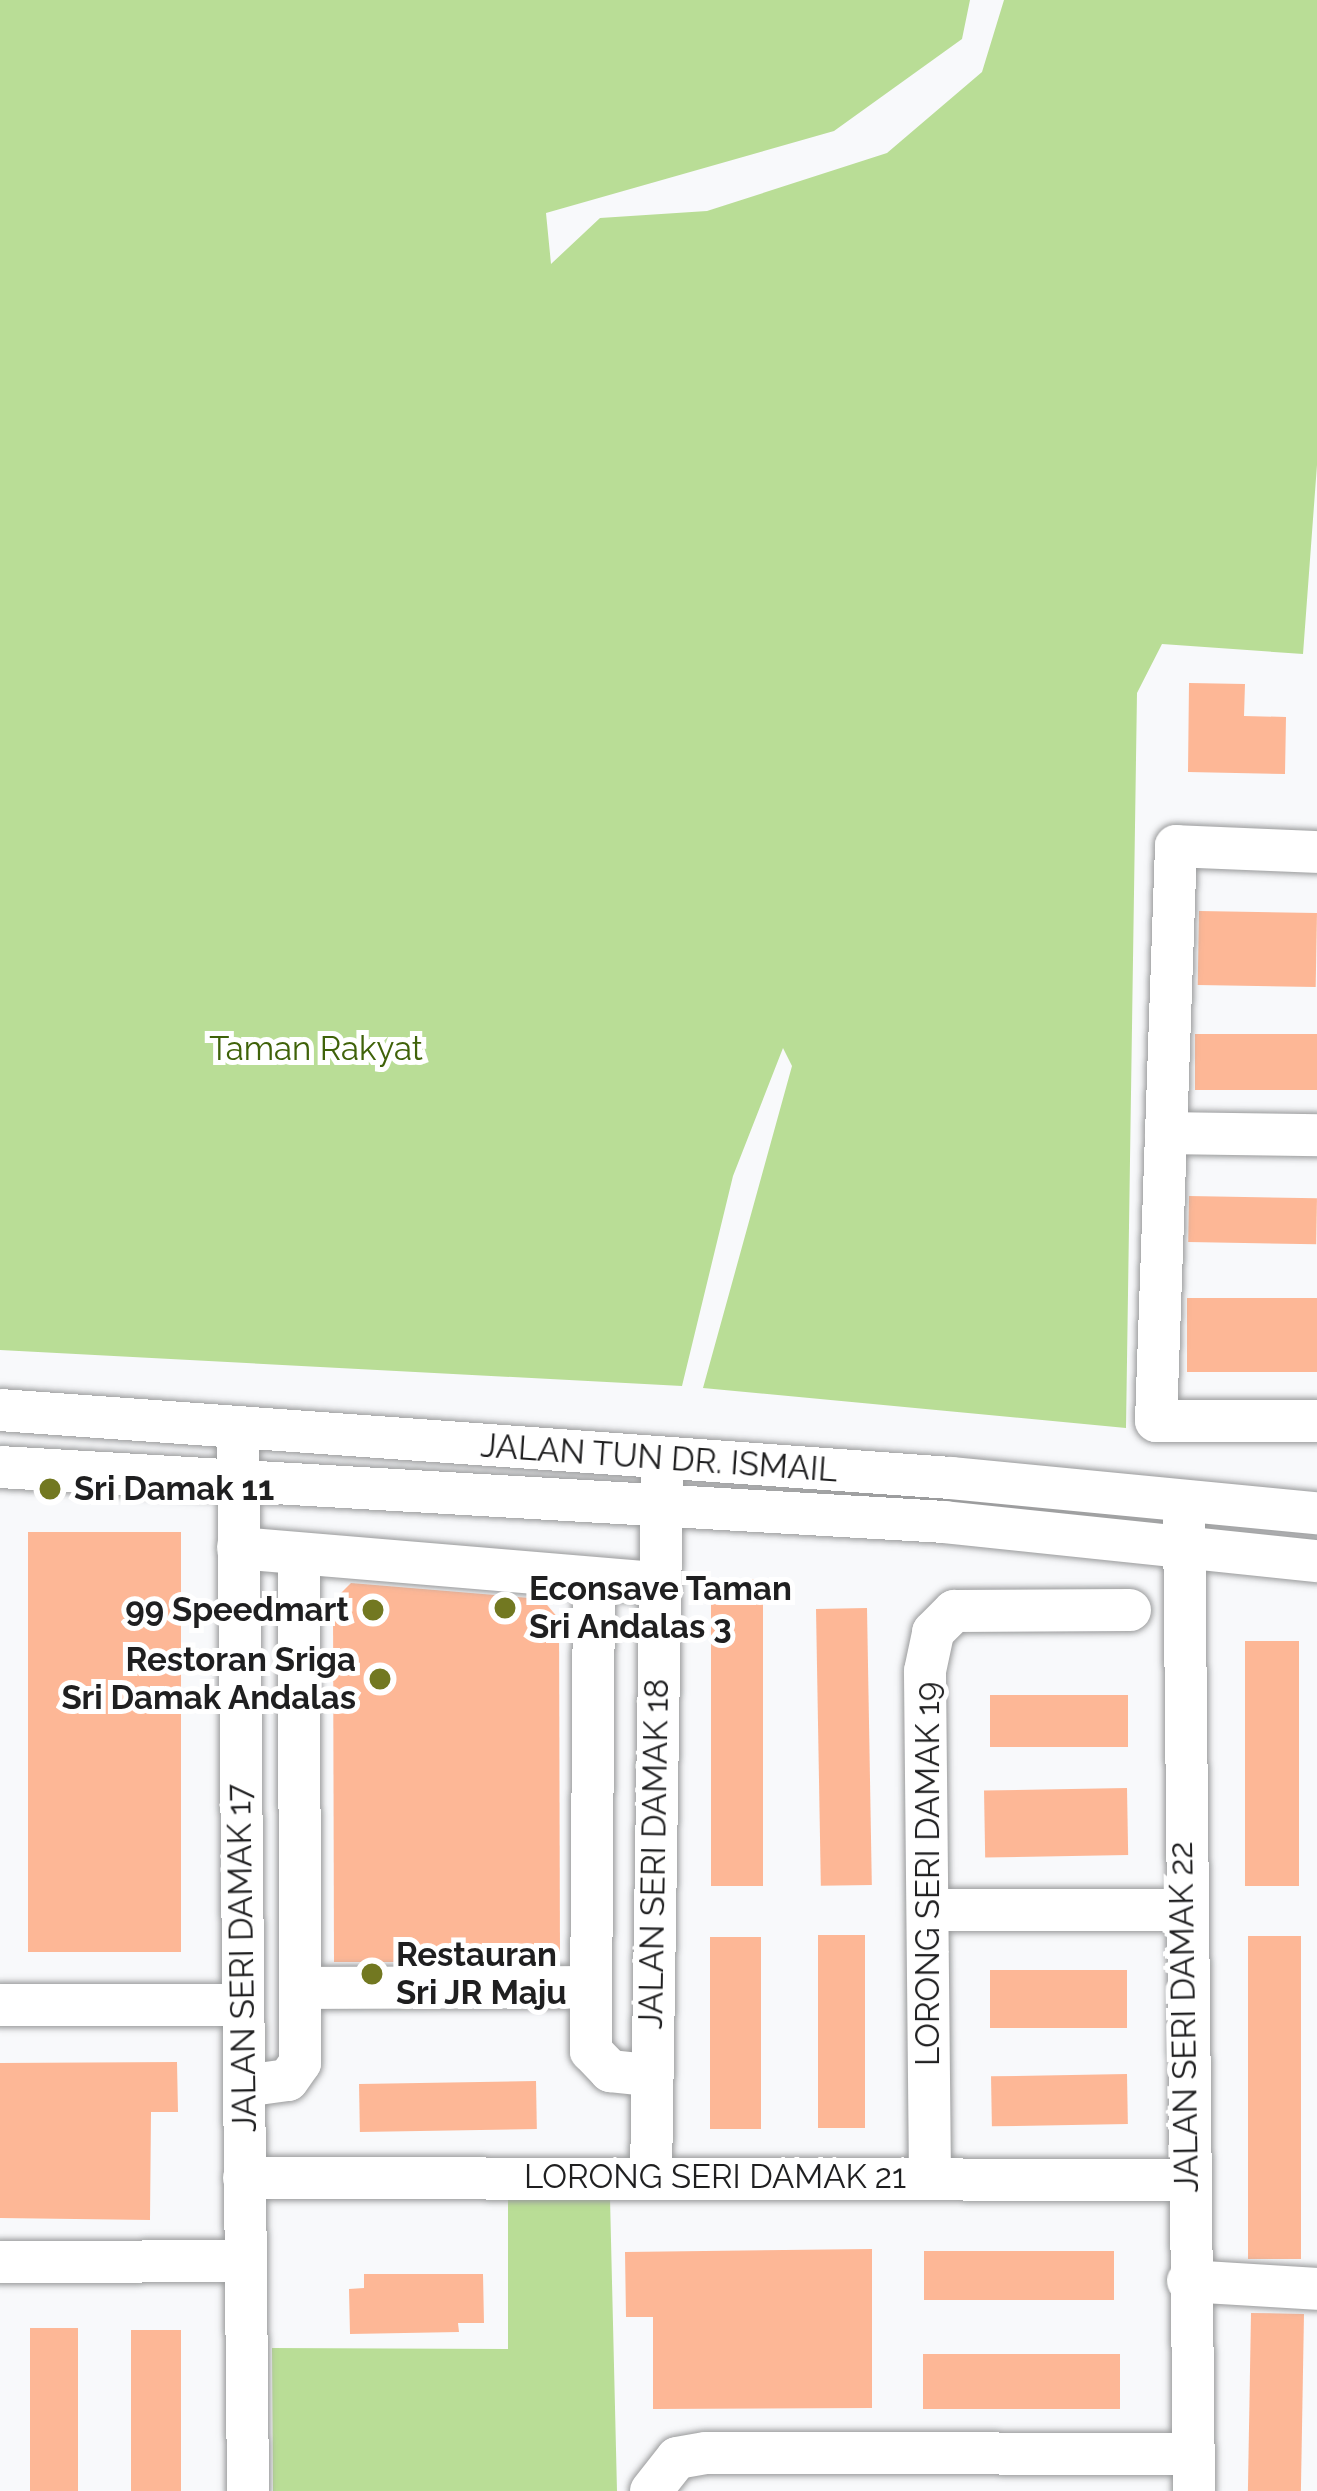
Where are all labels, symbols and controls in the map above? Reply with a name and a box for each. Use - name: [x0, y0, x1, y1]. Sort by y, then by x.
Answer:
- park label: Taman Rakyat: [209, 1029, 423, 1069]
- street label: JALAN TUN DR. ISMAIL: [479, 1426, 839, 1490]
- place label: Sri Damak 11: [74, 1469, 274, 1509]
- marker: Sri Damak 11: [37, 1476, 63, 1502]
- place label: Econsave Taman Sri Andalas 3: [529, 1569, 793, 1647]
- place label: 99 Speedmart: [125, 1590, 349, 1630]
- marker: Econsave Taman Sri Andalas 3: [492, 1595, 518, 1621]
- marker: 99 Speedmart: [360, 1597, 386, 1623]
- place label: Restoran Sriga Sri Damak Andalas: [60, 1640, 356, 1718]
- marker: Restoran Sriga Sri Damak Andalas: [367, 1666, 393, 1692]
- street label: JALAN SERI DAMAK 18: [631, 1678, 677, 2030]
- street label: LORONG SERI DAMAK 19: [908, 1682, 948, 2066]
- street label: JALAN SERI DAMAK 17: [219, 1783, 265, 2133]
- street label: JALAN SERI DAMAK 22: [1161, 1841, 1207, 2193]
- place label: Restauran Sri JR Maju: [396, 1935, 568, 2013]
- marker: Restauran Sri JR Maju: [359, 1961, 385, 1987]
- street label: LORONG SERI DAMAK 21: [524, 2157, 906, 2197]

